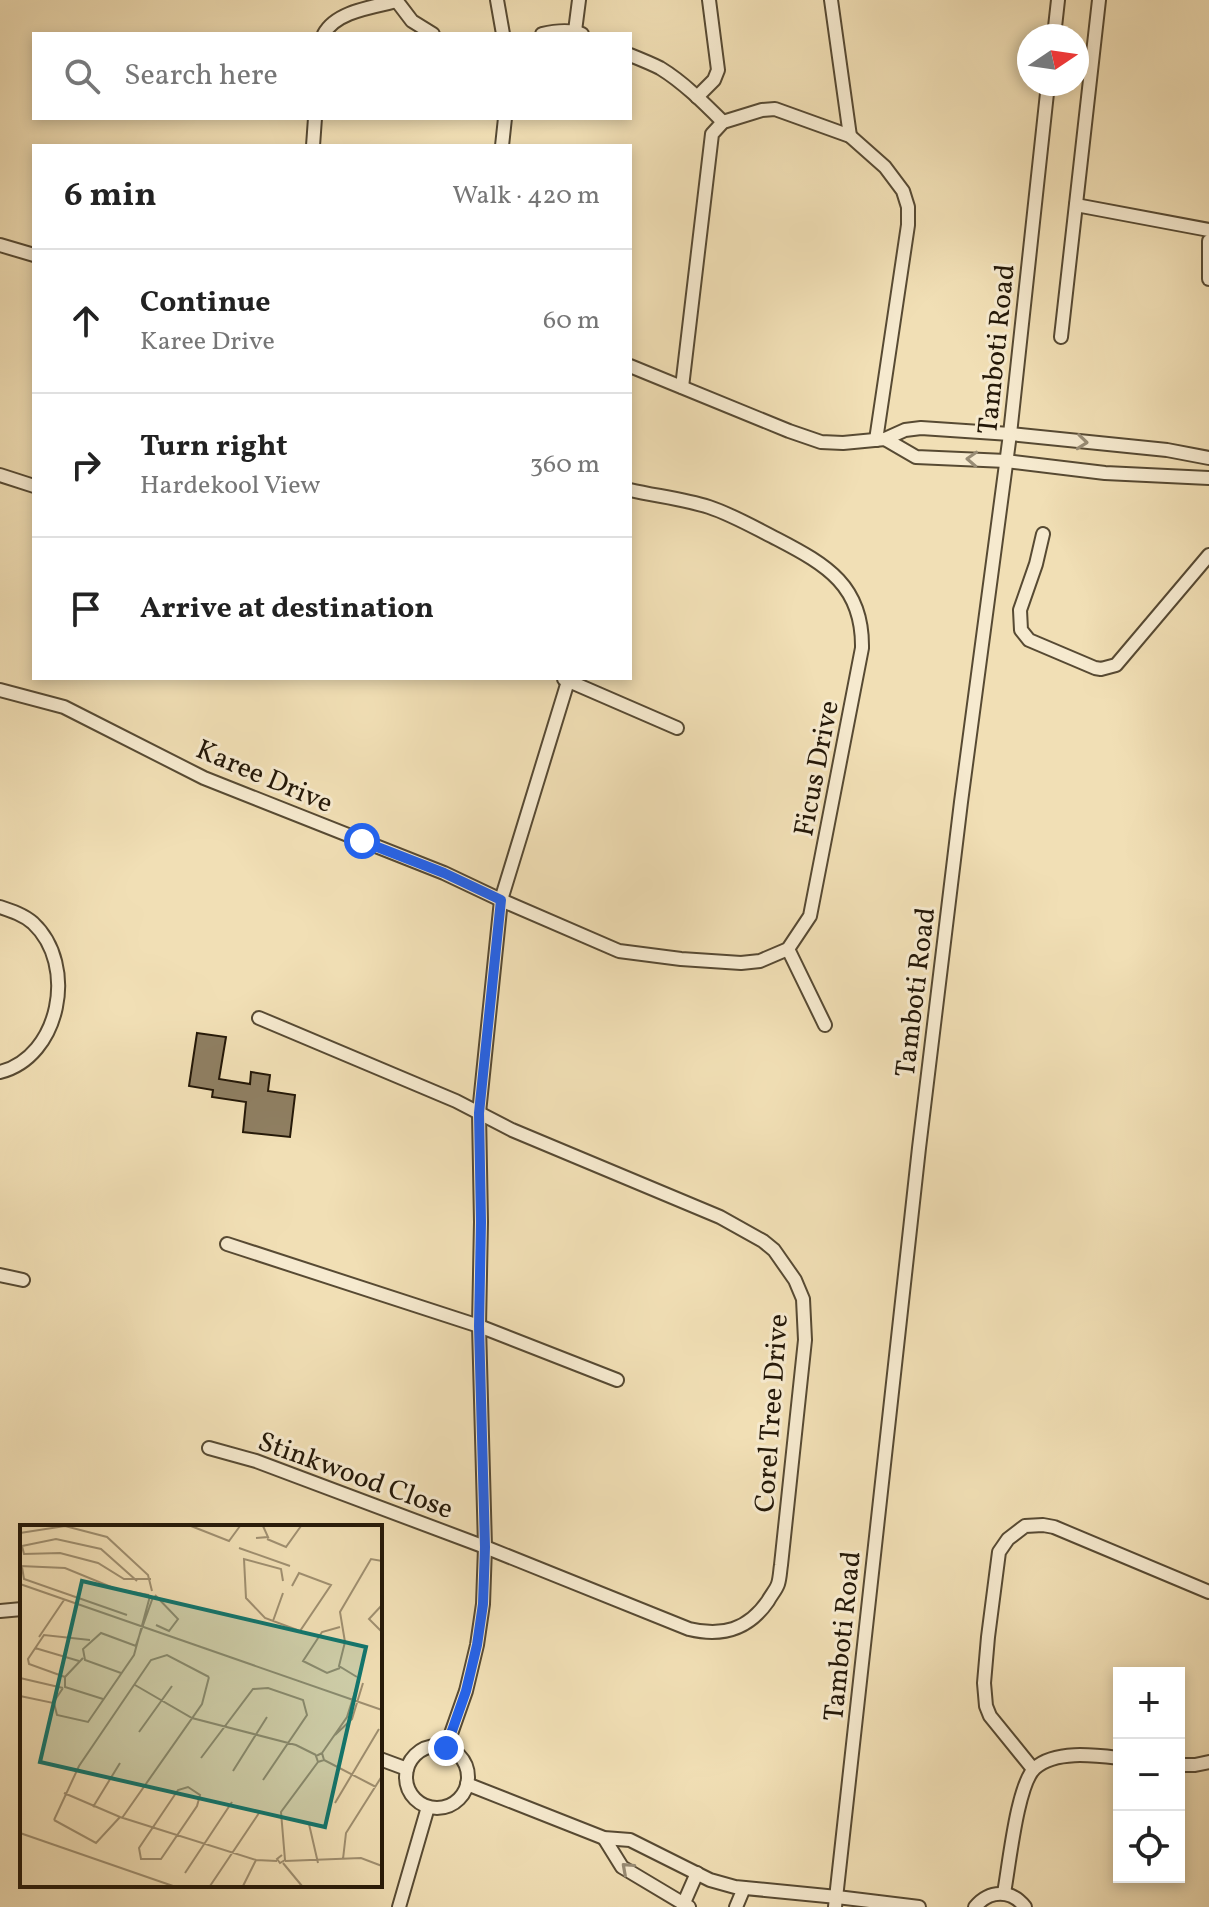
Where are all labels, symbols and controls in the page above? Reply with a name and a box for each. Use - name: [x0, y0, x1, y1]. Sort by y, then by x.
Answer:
- north arrow: [1017, 24, 1089, 96]
- search box: [32, 32, 632, 120]
- icon: search: [60, 54, 104, 98]
- text: Search here: [124, 55, 278, 97]
- text: 6 min: [64, 173, 157, 220]
- text: Walk · 420 m: [452, 178, 600, 214]
- street label: Tamboti Road: [969, 262, 1026, 436]
- text: Continue: [140, 282, 271, 324]
- icon: ahead: [64, 299, 108, 343]
- text: 60 m: [543, 303, 600, 339]
- text: Karee Drive: [140, 324, 275, 360]
- text: Turn right: [140, 426, 288, 468]
- one-way arrow: [1075, 433, 1089, 450]
- icon: right: [64, 443, 108, 487]
- text: 360 m: [530, 447, 600, 483]
- one-way arrow: [965, 451, 978, 468]
- text: Hardekool View: [140, 468, 320, 504]
- icon: arrive: [64, 587, 108, 631]
- text: Arrive at destination: [140, 588, 434, 630]
- street label: Ficus Drive: [785, 697, 850, 840]
- street label: Karee Drive: [190, 731, 338, 824]
- route start: [344, 823, 380, 859]
- street label: Tamboti Road: [887, 905, 946, 1079]
- street label: Corel Tree Drive: [746, 1313, 799, 1514]
- street label: Stinkwood Close: [252, 1423, 458, 1530]
- inset map: [20, 1525, 382, 1887]
- street label: Tamboti Road: [815, 1549, 872, 1723]
- map controls: [1113, 1667, 1185, 1883]
- button: +: [1113, 1667, 1185, 1739]
- route end: [428, 1730, 464, 1766]
- button: −: [1113, 1739, 1185, 1811]
- button: locate: [1113, 1811, 1185, 1883]
- one-way arrow: [622, 1863, 636, 1877]

